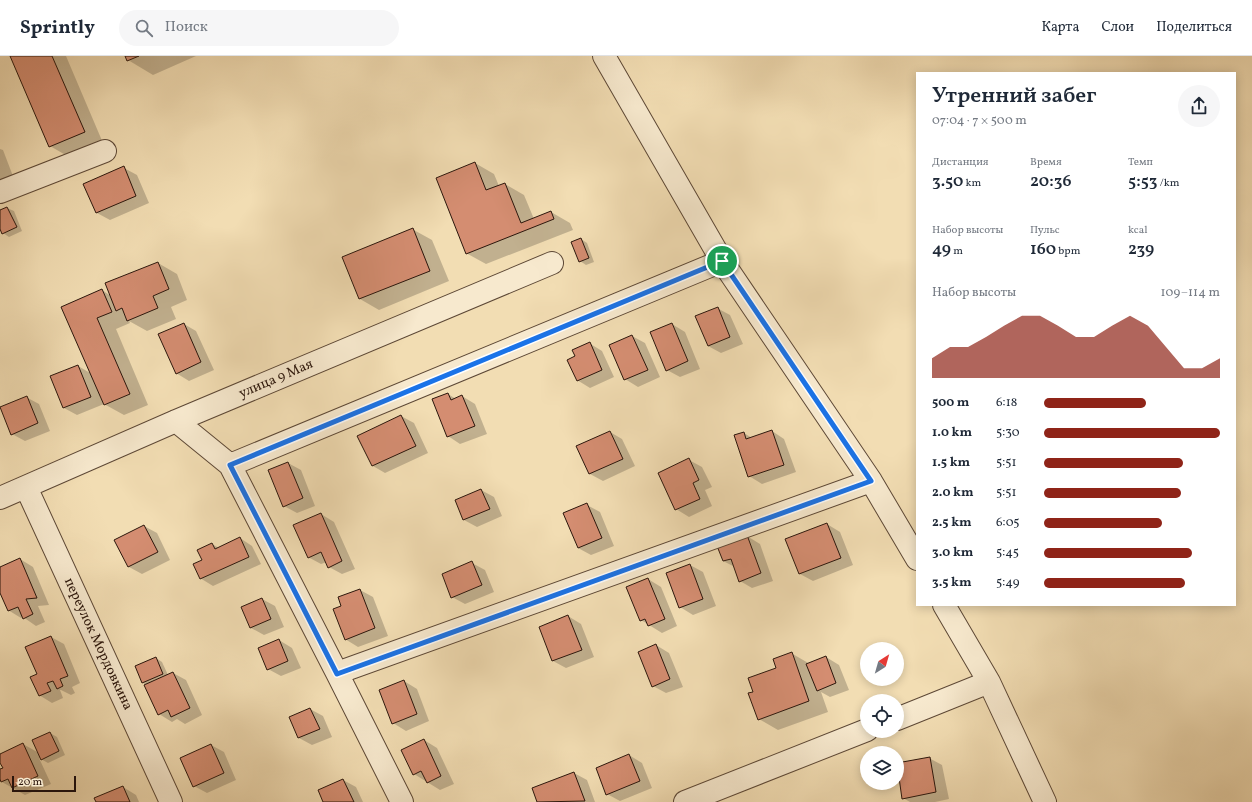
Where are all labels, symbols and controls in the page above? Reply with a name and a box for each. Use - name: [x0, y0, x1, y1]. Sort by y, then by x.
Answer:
- search box: [119, 10, 399, 46]
- text: Sprintly: [20, 15, 95, 41]
- icon: search: [133, 17, 155, 39]
- text: Поиск: [165, 17, 208, 38]
- text: Карта: [1041, 18, 1079, 37]
- text: Слои: [1101, 18, 1134, 37]
- text: Поделиться: [1156, 18, 1232, 37]
- text: Утренний забег: [932, 81, 1097, 112]
- button: share: [1178, 85, 1220, 127]
- text: 07:04 · 7 × 500 m: [932, 112, 1027, 130]
- text: Дистанция: [932, 155, 989, 170]
- text: Время: [1030, 155, 1062, 170]
- text: Темп: [1128, 155, 1153, 170]
- text: 3.50: [932, 170, 963, 193]
- text: 20:36: [1030, 170, 1071, 193]
- text: 5:53: [1128, 170, 1158, 193]
- text: km: [963, 176, 981, 191]
- text: /km: [1158, 176, 1180, 191]
- text: Набор высоты: [932, 223, 1003, 238]
- text: Пульс: [1030, 223, 1060, 238]
- text: kcal: [1128, 223, 1148, 238]
- text: 49: [932, 238, 951, 261]
- text: 160: [1030, 238, 1056, 261]
- text: 239: [1128, 238, 1154, 261]
- pin: [705, 244, 739, 278]
- text: m: [951, 244, 963, 259]
- text: bpm: [1056, 244, 1080, 259]
- icon: arrive: [711, 250, 733, 272]
- text: Набор высоты: [932, 284, 1016, 302]
- text: 109–114 m: [1161, 284, 1220, 302]
- street label: улица 9 Мая: [236, 355, 316, 403]
- text: 500 m: [932, 394, 969, 412]
- text: 6:18: [996, 394, 1017, 412]
- text: 1.0 km: [932, 424, 972, 442]
- text: 5:30: [996, 424, 1020, 442]
- text: 1.5 km: [932, 454, 970, 472]
- text: 5:51: [996, 454, 1017, 472]
- text: 2.0 km: [932, 484, 974, 502]
- text: 5:51: [996, 484, 1017, 502]
- text: 2.5 km: [932, 514, 972, 532]
- text: 6:05: [996, 514, 1020, 532]
- text: 3.0 km: [932, 544, 973, 562]
- text: 5:45: [996, 544, 1019, 562]
- text: 3.5 km: [932, 574, 972, 592]
- text: 5:49: [996, 574, 1019, 592]
- street label: переулок Мордовкина: [59, 575, 137, 713]
- north arrow: [860, 642, 904, 686]
- map controls: [860, 642, 904, 790]
- button: locate: [860, 694, 904, 738]
- button: layers: [860, 746, 904, 790]
- scale bar: [12, 774, 76, 793]
- text: 20 m: [18, 775, 42, 790]

